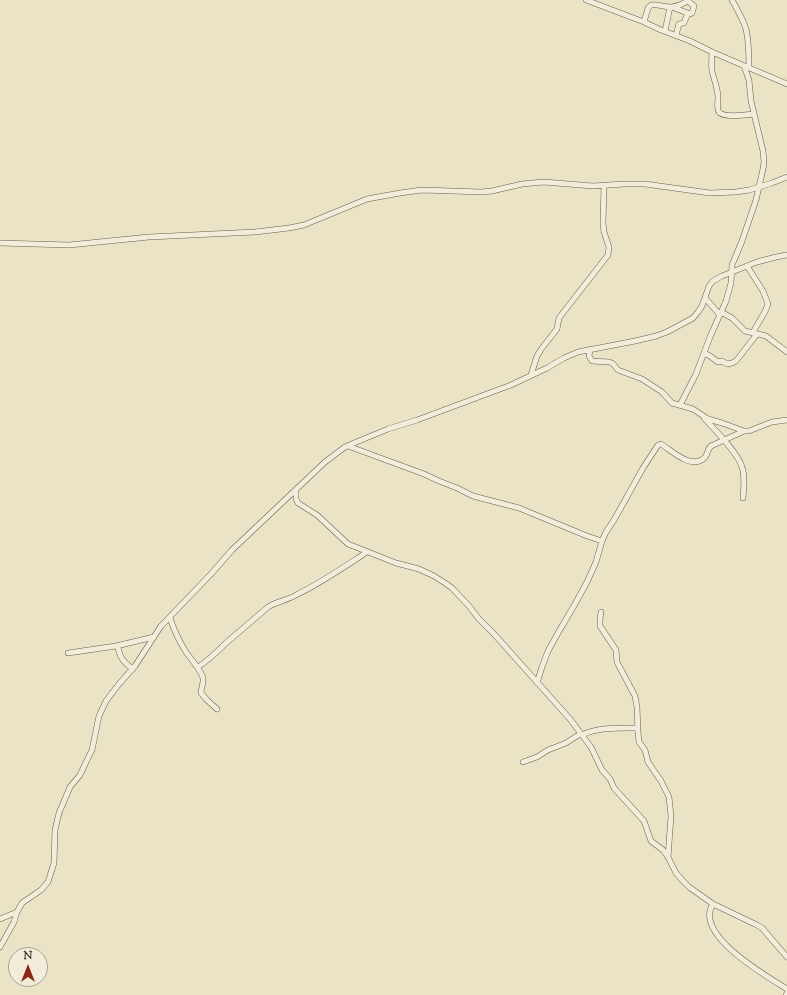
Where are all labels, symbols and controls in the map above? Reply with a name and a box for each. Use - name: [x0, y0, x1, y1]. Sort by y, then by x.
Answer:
- north arrow: [8, 947, 48, 987]
- text: N: [24, 948, 32, 964]

